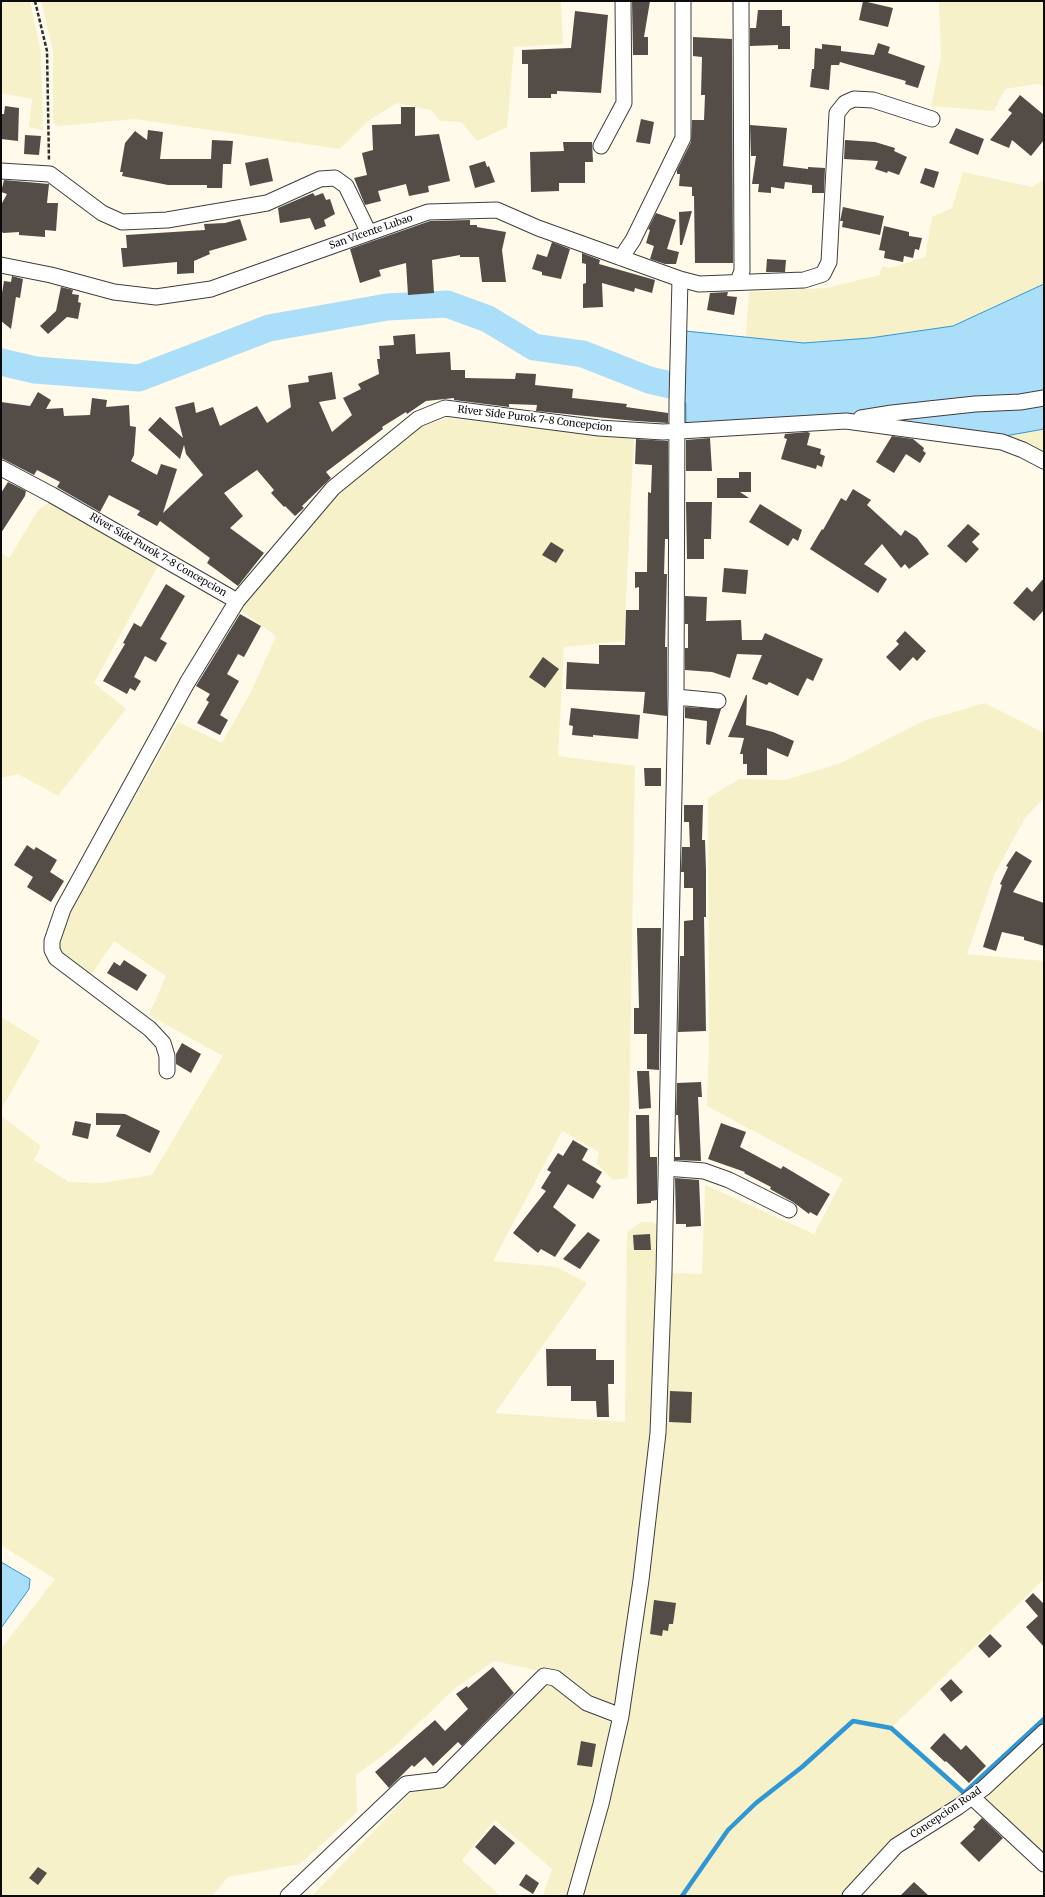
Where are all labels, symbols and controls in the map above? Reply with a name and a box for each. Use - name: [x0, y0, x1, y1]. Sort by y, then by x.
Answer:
- street label: San Vicente Lubao: [328, 212, 414, 252]
- street label: River Side Purok 7-8 Concepcion: [457, 404, 613, 434]
- street label: River Side Purok 7-8 Concepcion: [87, 511, 229, 599]
- street label: Concepcion Road: [908, 1785, 984, 1841]

